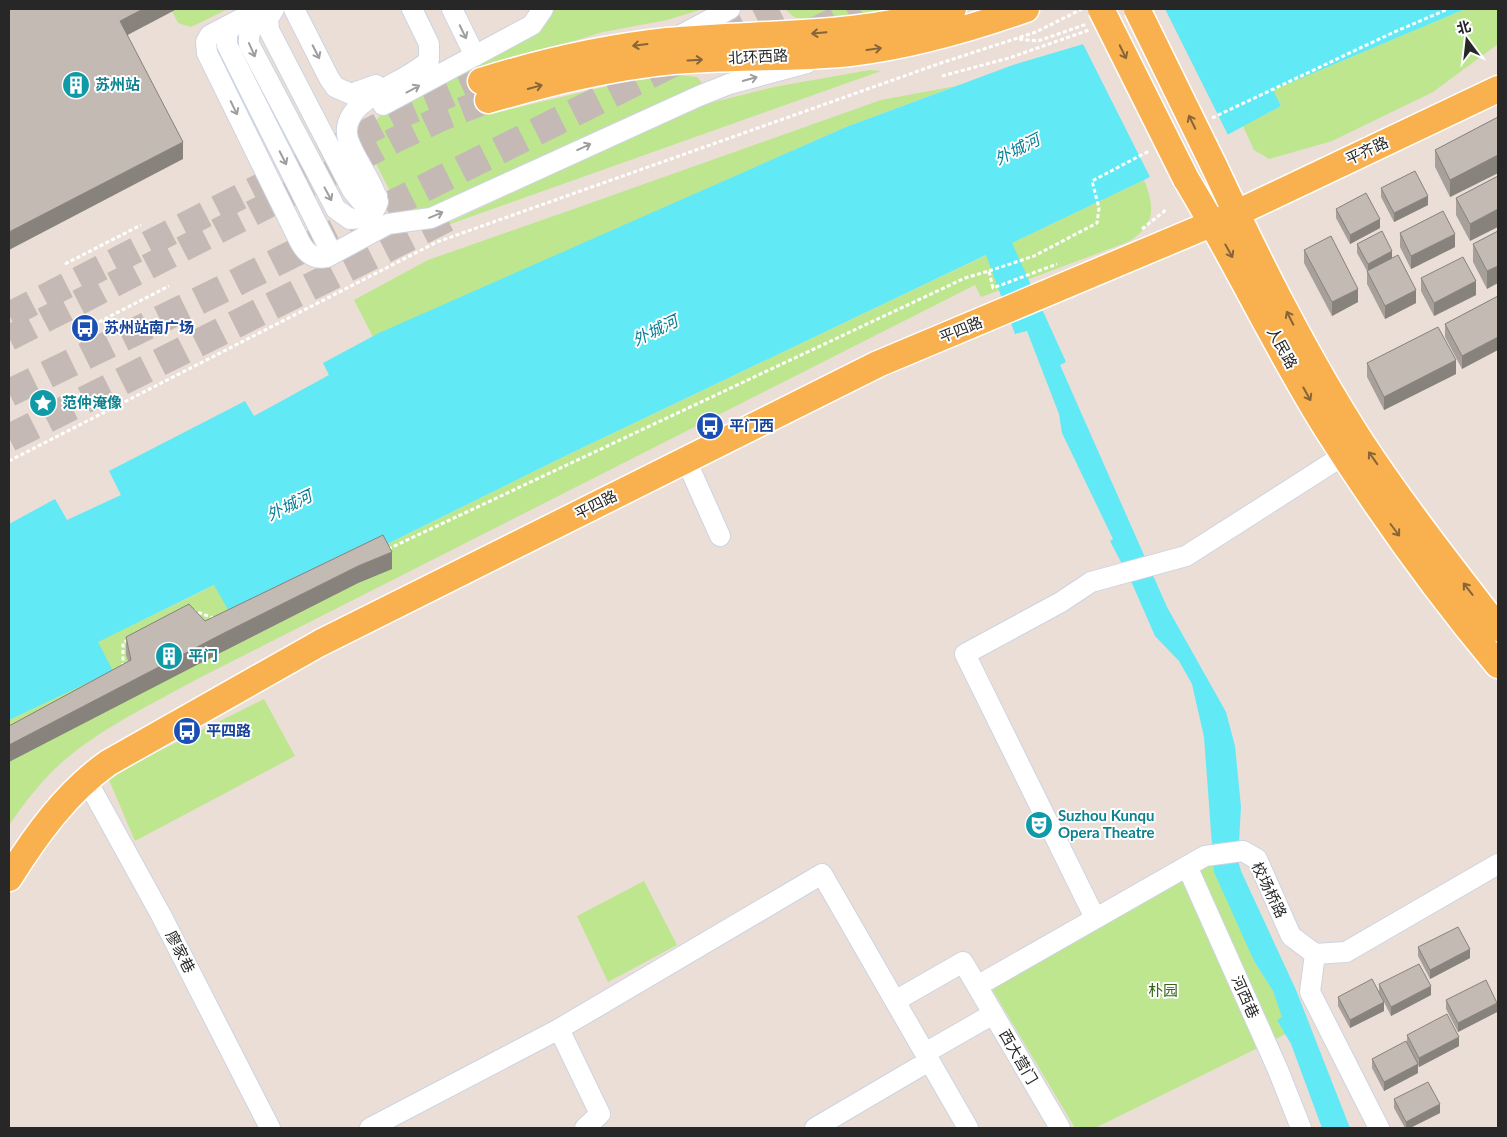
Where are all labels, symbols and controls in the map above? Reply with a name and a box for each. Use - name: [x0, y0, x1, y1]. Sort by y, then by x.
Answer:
- north arrow: [1442, 15, 1492, 65]
- text: 北: [1455, 17, 1472, 37]
- one-way arrow: [459, 24, 468, 39]
- one-way arrow: [811, 28, 827, 38]
- one-way arrow: [632, 40, 648, 50]
- one-way arrow: [248, 42, 258, 57]
- one-way arrow: [312, 44, 321, 59]
- one-way arrow: [866, 44, 882, 54]
- one-way arrow: [1119, 44, 1128, 59]
- street label: 北环西路: [728, 45, 788, 67]
- one-way arrow: [687, 56, 703, 65]
- building icon: 苏州站: [61, 70, 91, 100]
- one-way arrow: [741, 73, 757, 83]
- place label: 苏州站: [95, 75, 140, 93]
- one-way arrow: [526, 82, 542, 91]
- one-way arrow: [405, 84, 420, 93]
- one-way arrow: [230, 100, 239, 115]
- one-way arrow: [1187, 115, 1197, 130]
- water label: 外城河: [991, 128, 1045, 168]
- street label: 平齐路: [1342, 132, 1391, 168]
- one-way arrow: [576, 142, 591, 152]
- one-way arrow: [278, 150, 288, 165]
- one-way arrow: [323, 186, 333, 201]
- one-way arrow: [428, 210, 443, 220]
- one-way arrow: [1224, 244, 1234, 258]
- water label: 外城河: [629, 309, 683, 349]
- one-way arrow: [1285, 311, 1294, 326]
- street label: 平四路: [936, 312, 985, 346]
- bus stop icon: 苏州站南广场: [70, 313, 100, 343]
- place label: 苏州站南广场: [104, 318, 194, 336]
- street label: 人民路: [1264, 323, 1302, 372]
- one-way arrow: [1302, 386, 1312, 401]
- place icon: 范仲淹像: [28, 388, 58, 418]
- place label: 范仲淹像: [62, 393, 122, 411]
- bus stop icon: 平门西: [695, 411, 725, 441]
- place label: 平门西: [729, 416, 774, 434]
- one-way arrow: [1367, 452, 1378, 465]
- water label: 外城河: [263, 484, 317, 524]
- street label: 平四路: [571, 486, 620, 522]
- one-way arrow: [1389, 523, 1400, 536]
- one-way arrow: [1463, 583, 1474, 596]
- building icon: 平门: [154, 641, 184, 671]
- place label: 平门: [188, 646, 218, 664]
- bus stop icon: 平四路: [172, 716, 202, 746]
- place label: 平四路: [206, 721, 251, 739]
- place label: Suzhou Kunqu Opera Theatre: [1058, 806, 1155, 841]
- theatre icon: Suzhou Kunqu Opera Theatre: [1024, 810, 1054, 840]
- street label: 校场桥路: [1249, 859, 1291, 920]
- street label: 廖家巷: [163, 927, 199, 976]
- street label: 河西巷: [1229, 972, 1263, 1021]
- park label: 朴园: [1148, 981, 1178, 999]
- street label: 西大营门: [996, 1026, 1042, 1087]

